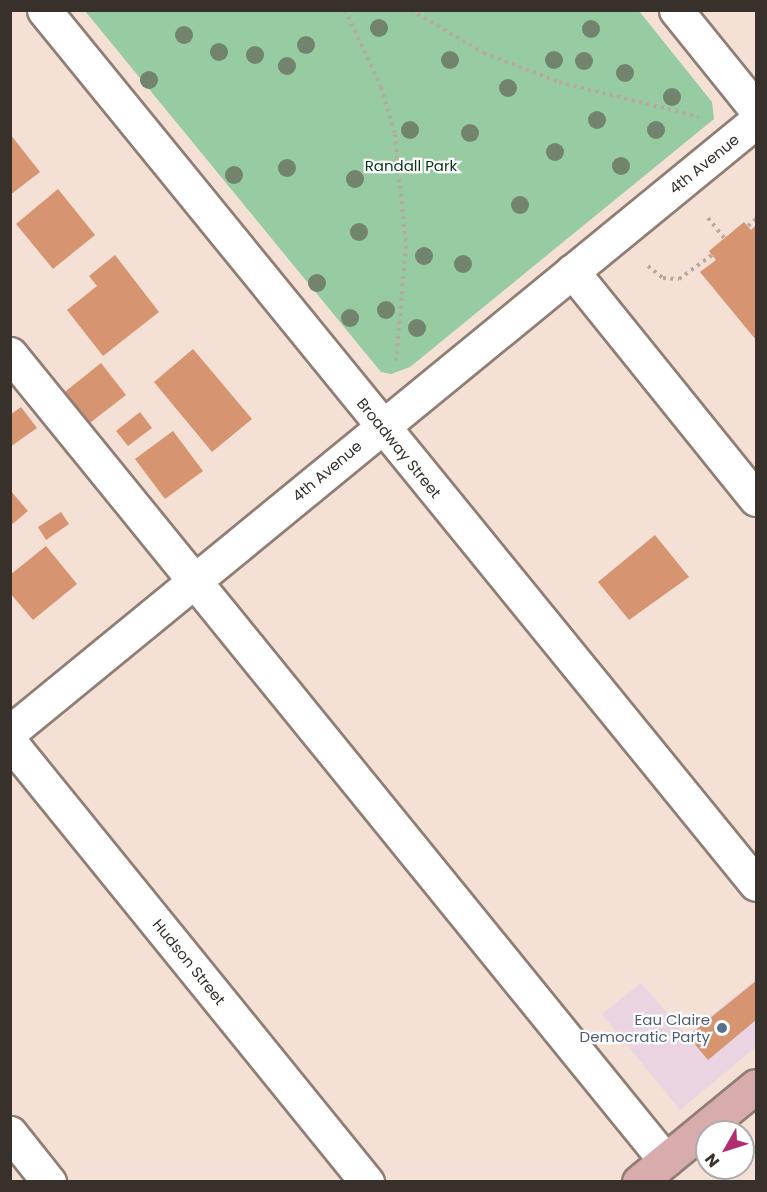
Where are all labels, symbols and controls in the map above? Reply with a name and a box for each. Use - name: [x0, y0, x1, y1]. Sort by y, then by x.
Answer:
- street label: 4th Avenue: [665, 130, 743, 198]
- park label: Randall Park: [365, 157, 457, 175]
- street label: Broadway Street: [353, 394, 445, 502]
- street label: 4th Avenue: [289, 437, 365, 505]
- street label: Hudson Street: [149, 916, 229, 1008]
- place label: Eau Claire Democratic Party: [580, 1010, 710, 1045]
- marker: Eau Claire Democratic Party: [715, 1021, 729, 1035]
- north arrow: [695, 1120, 755, 1180]
- text: N: [699, 1148, 725, 1172]

